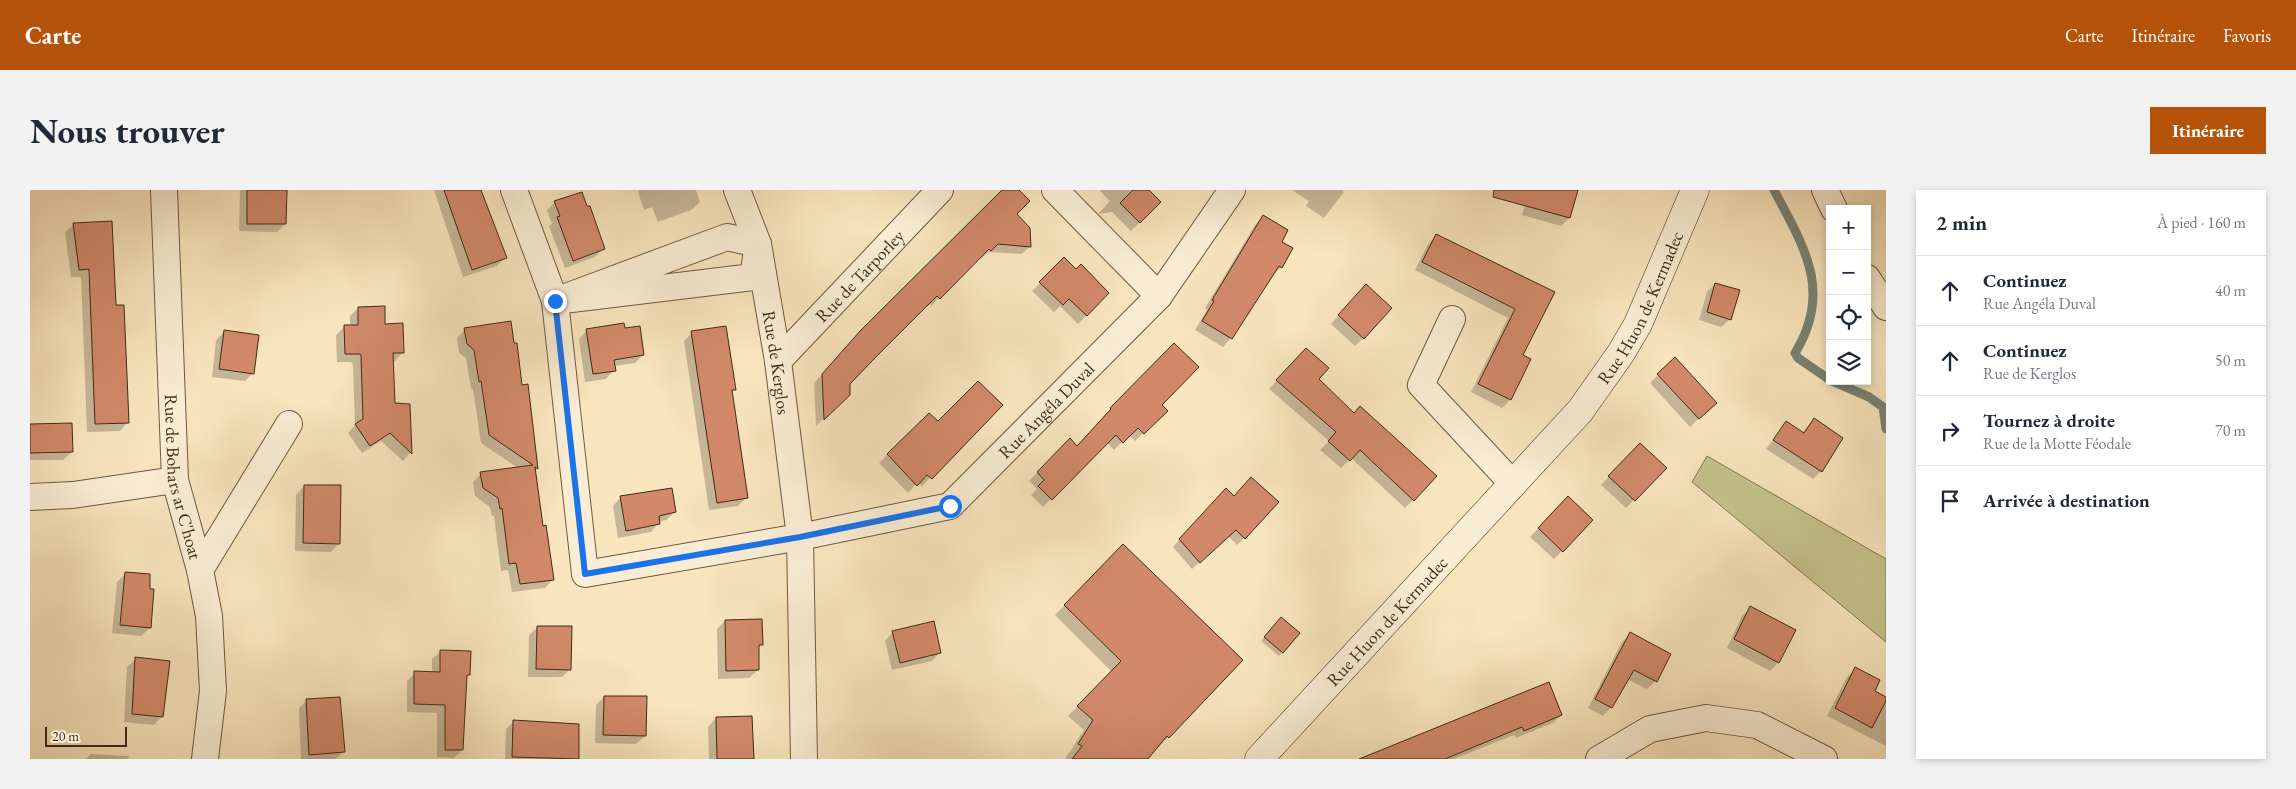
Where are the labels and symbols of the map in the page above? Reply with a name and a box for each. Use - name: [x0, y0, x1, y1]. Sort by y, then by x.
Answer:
- street label: Rue de Tarporley: [810, 224, 909, 327]
- street label: Rue Huon de Kermadec: [1592, 227, 1688, 388]
- route end: [544, 290, 567, 313]
- street label: Rue de Kerglos: [758, 309, 796, 416]
- street label: Rue Angéla Duval: [993, 357, 1099, 463]
- street label: Rue de Bohars ar C'hoat: [160, 394, 208, 562]
- route start: [939, 495, 962, 518]
- street label: Rue Huon de Kermadec: [1321, 551, 1452, 691]
- scale bar: [45, 724, 128, 747]

